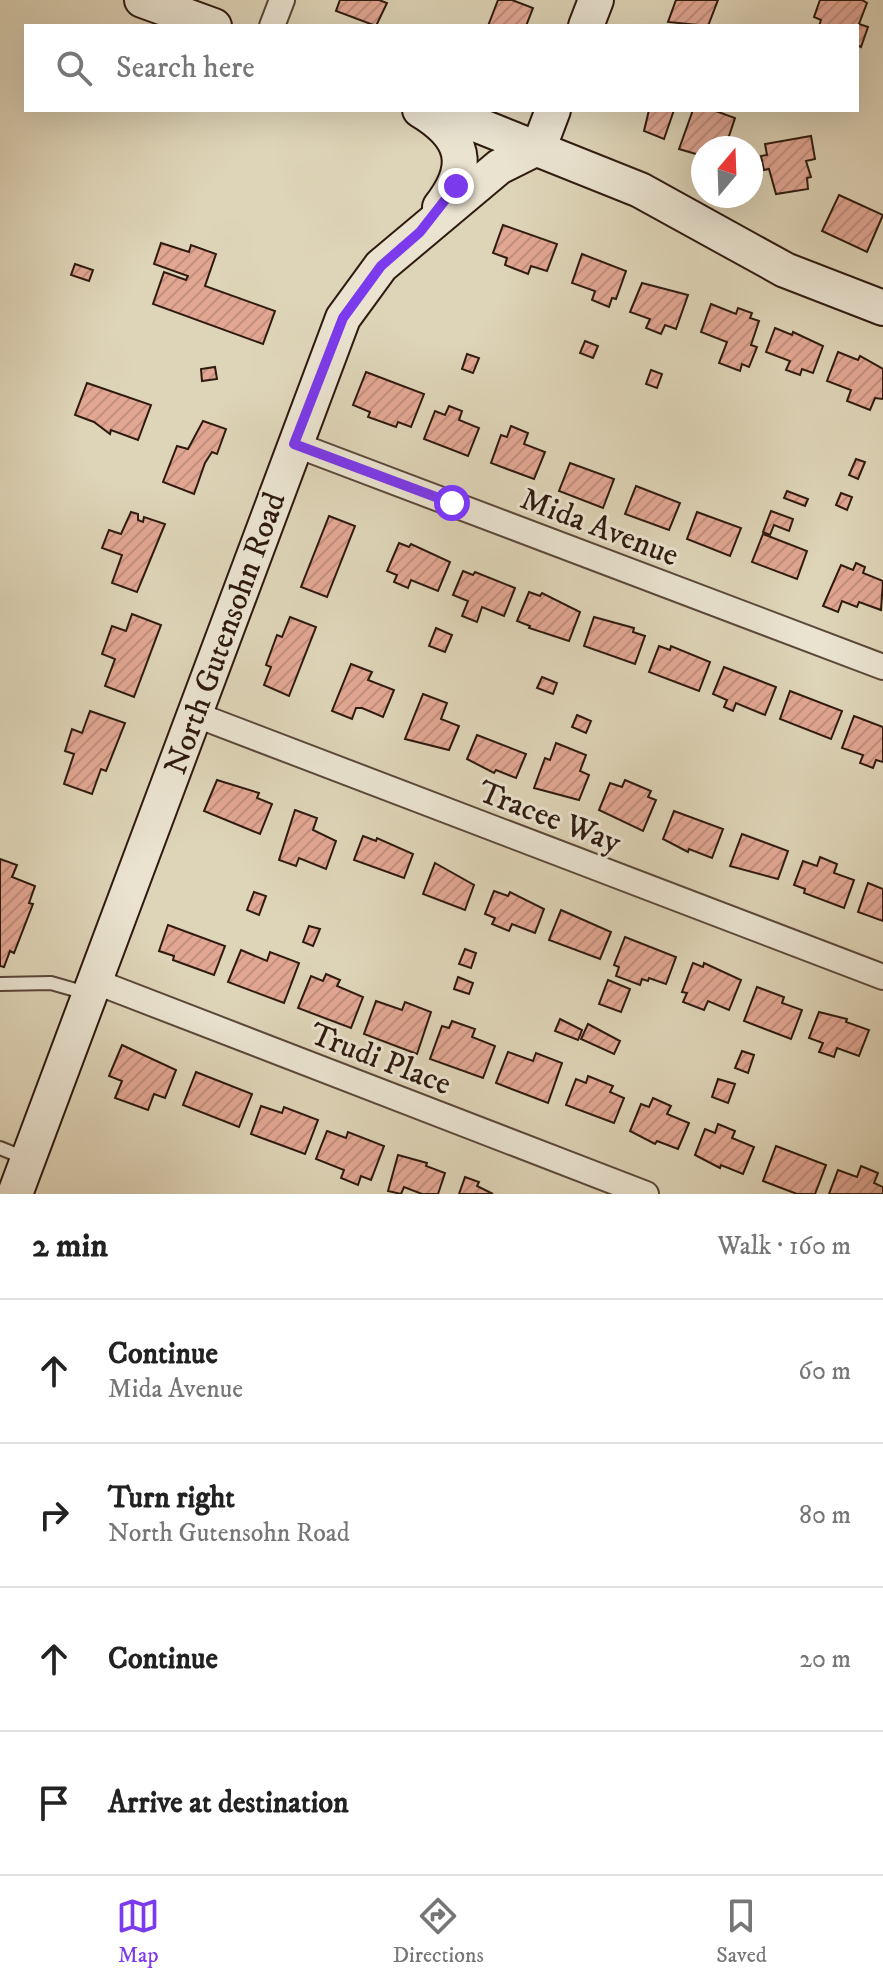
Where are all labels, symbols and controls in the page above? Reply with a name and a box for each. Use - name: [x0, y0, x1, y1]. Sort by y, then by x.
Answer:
- search box: [24, 24, 859, 112]
- icon: search: [52, 46, 96, 90]
- text: Search here: [116, 50, 255, 87]
- north arrow: [691, 136, 763, 208]
- route end: [438, 168, 474, 204]
- street label: Mida Avenue: [515, 479, 684, 576]
- route start: [434, 485, 470, 521]
- street label: North Gutensohn Road: [156, 487, 296, 780]
- street label: Tracee Way: [472, 772, 627, 864]
- street label: Trudi Place: [304, 1015, 457, 1105]
- text: 2 min: [32, 1225, 108, 1267]
- text: Walk · 160 m: [718, 1230, 851, 1263]
- text: Continue: [108, 1336, 218, 1373]
- icon: ahead: [32, 1349, 76, 1393]
- text: 60 m: [798, 1355, 851, 1388]
- text: Mida Avenue: [108, 1373, 243, 1406]
- text: Turn right: [108, 1480, 235, 1517]
- icon: right: [32, 1493, 76, 1537]
- text: 80 m: [799, 1499, 851, 1532]
- text: North Gutensohn Road: [108, 1517, 350, 1550]
- icon: ahead: [32, 1637, 76, 1681]
- text: Continue: [108, 1641, 218, 1678]
- text: 20 m: [799, 1643, 851, 1676]
- icon: arrive: [32, 1781, 76, 1825]
- text: Arrive at destination: [108, 1785, 349, 1822]
- tab: Map: [116, 1894, 160, 1969]
- tab: Directions: [393, 1894, 484, 1969]
- tab: Saved: [716, 1894, 767, 1969]

